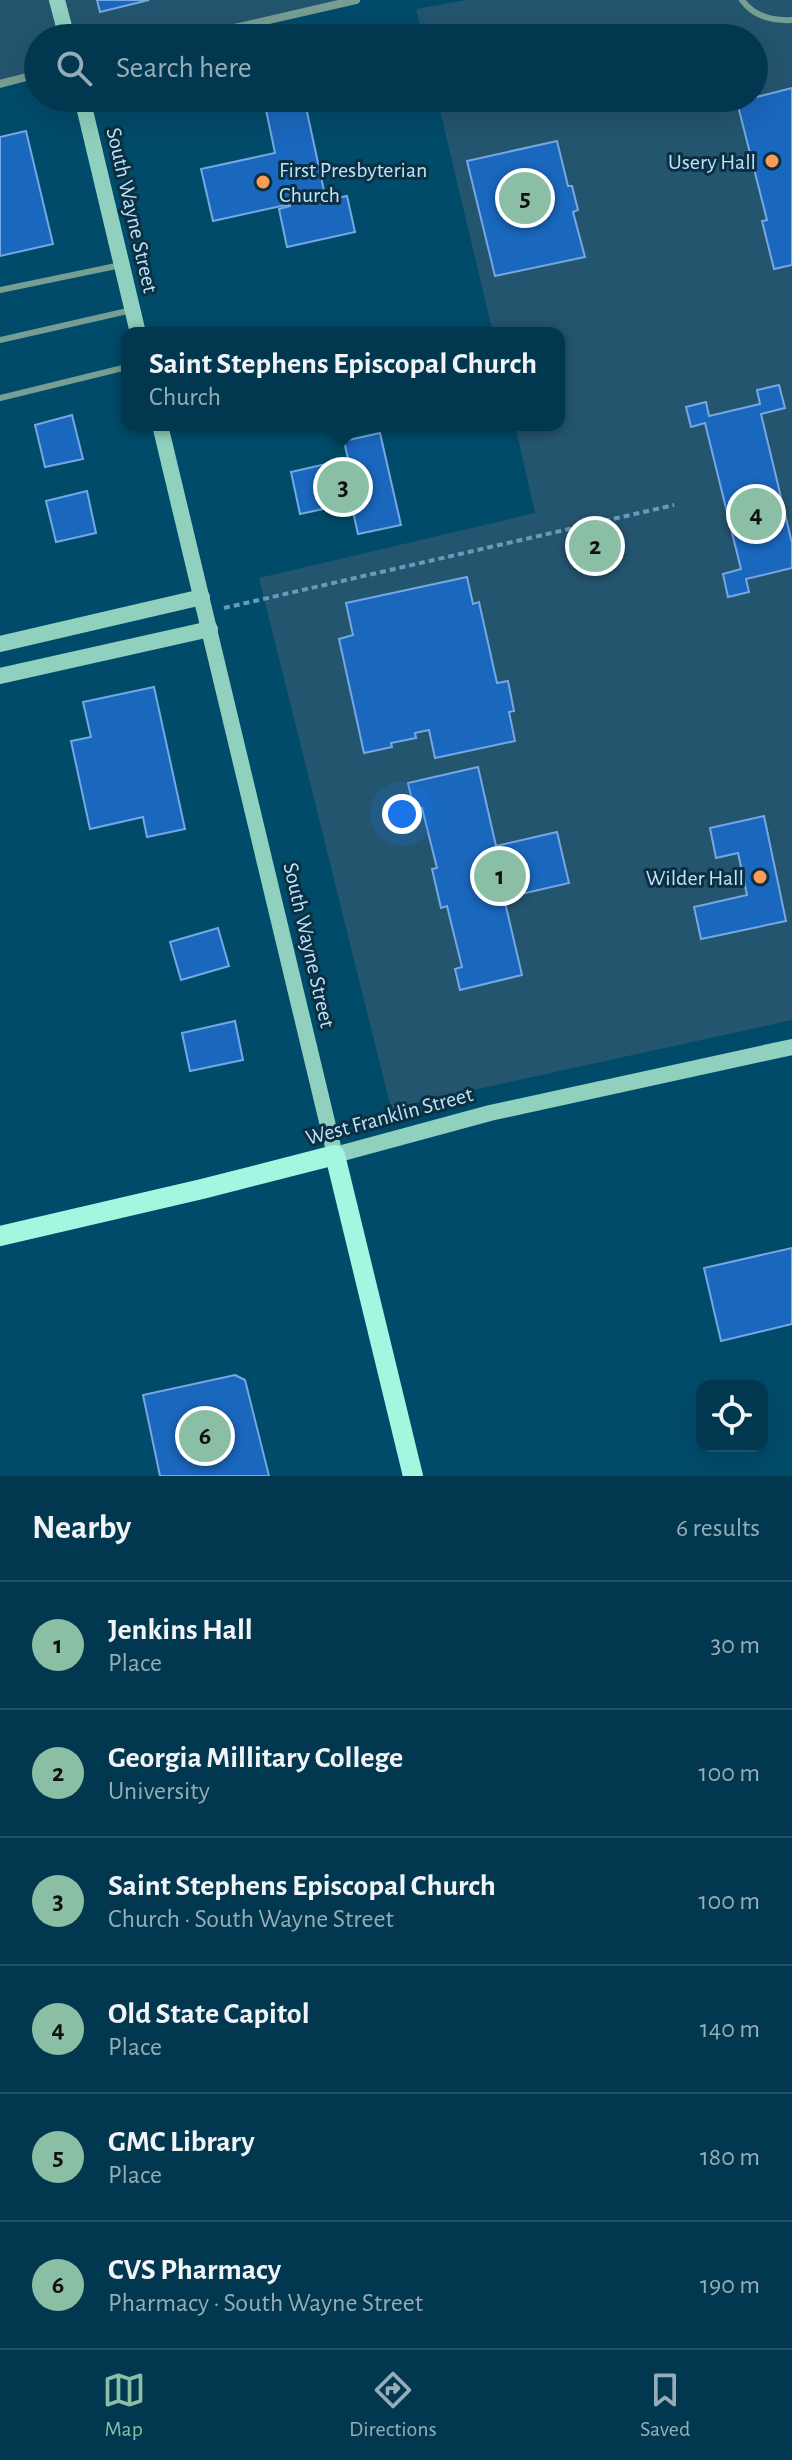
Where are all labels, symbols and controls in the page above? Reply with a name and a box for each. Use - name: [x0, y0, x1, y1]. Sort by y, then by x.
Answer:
- search box: [24, 24, 768, 112]
- icon: search: [52, 46, 96, 90]
- text: Search here: [116, 53, 252, 83]
- street label: South Wayne Street: [102, 126, 162, 295]
- place label: Usery Hall: [668, 151, 756, 173]
- marker: Usery Hall: [763, 152, 781, 170]
- place label: First Presbyterian Church: [279, 159, 427, 206]
- pin: 5: [499, 168, 551, 228]
- marker: First Presbyterian Church: [254, 173, 272, 191]
- popup: [121, 327, 565, 431]
- text: Saint Stephens Episcopal Church: [149, 349, 537, 379]
- text: Church: [149, 384, 221, 410]
- pin: 3: [317, 457, 369, 517]
- pin: 4: [730, 484, 782, 544]
- pin: 2: [569, 516, 621, 576]
- your location: [382, 794, 422, 834]
- pin: 1: [474, 846, 526, 906]
- street label: South Wayne Street: [279, 861, 339, 1030]
- place label: Wilder Hall: [646, 867, 744, 889]
- marker: Wilder Hall: [751, 868, 769, 886]
- street label: West Franklin Street: [303, 1083, 475, 1149]
- map controls: [696, 1380, 768, 1452]
- button: locate: [696, 1380, 768, 1452]
- pin: 6: [179, 1406, 231, 1466]
- text: Nearby: [32, 1511, 131, 1545]
- text: 6 results: [676, 1515, 760, 1541]
- text: Jenkins Hall: [108, 1615, 253, 1645]
- text: 1: [53, 1632, 63, 1658]
- text: 30 m: [710, 1632, 760, 1658]
- text: Place: [108, 1650, 162, 1676]
- text: Georgia Millitary College: [108, 1743, 403, 1773]
- text: 2: [52, 1760, 64, 1786]
- text: 100 m: [699, 1760, 760, 1786]
- text: University: [108, 1778, 210, 1804]
- text: Saint Stephens Episcopal Church: [108, 1871, 496, 1901]
- text: 3: [52, 1888, 64, 1914]
- text: 100 m: [699, 1888, 760, 1914]
- text: Church · South Wayne Street: [108, 1906, 394, 1932]
- text: Old State Capitol: [108, 1999, 310, 2029]
- text: 4: [51, 2016, 65, 2042]
- text: 140 m: [700, 2016, 760, 2042]
- text: Place: [108, 2034, 162, 2060]
- text: GMC Library: [108, 2127, 255, 2157]
- text: 5: [52, 2144, 64, 2170]
- text: 180 m: [700, 2144, 760, 2170]
- text: Place: [108, 2162, 162, 2188]
- text: CVS Pharmacy: [108, 2255, 281, 2285]
- text: 6: [52, 2272, 64, 2298]
- text: 190 m: [700, 2272, 760, 2298]
- text: Pharmacy · South Wayne Street: [108, 2290, 423, 2316]
- tab: Map: [102, 2368, 146, 2442]
- tab: Directions: [349, 2368, 437, 2442]
- tab: Saved: [640, 2368, 690, 2442]

